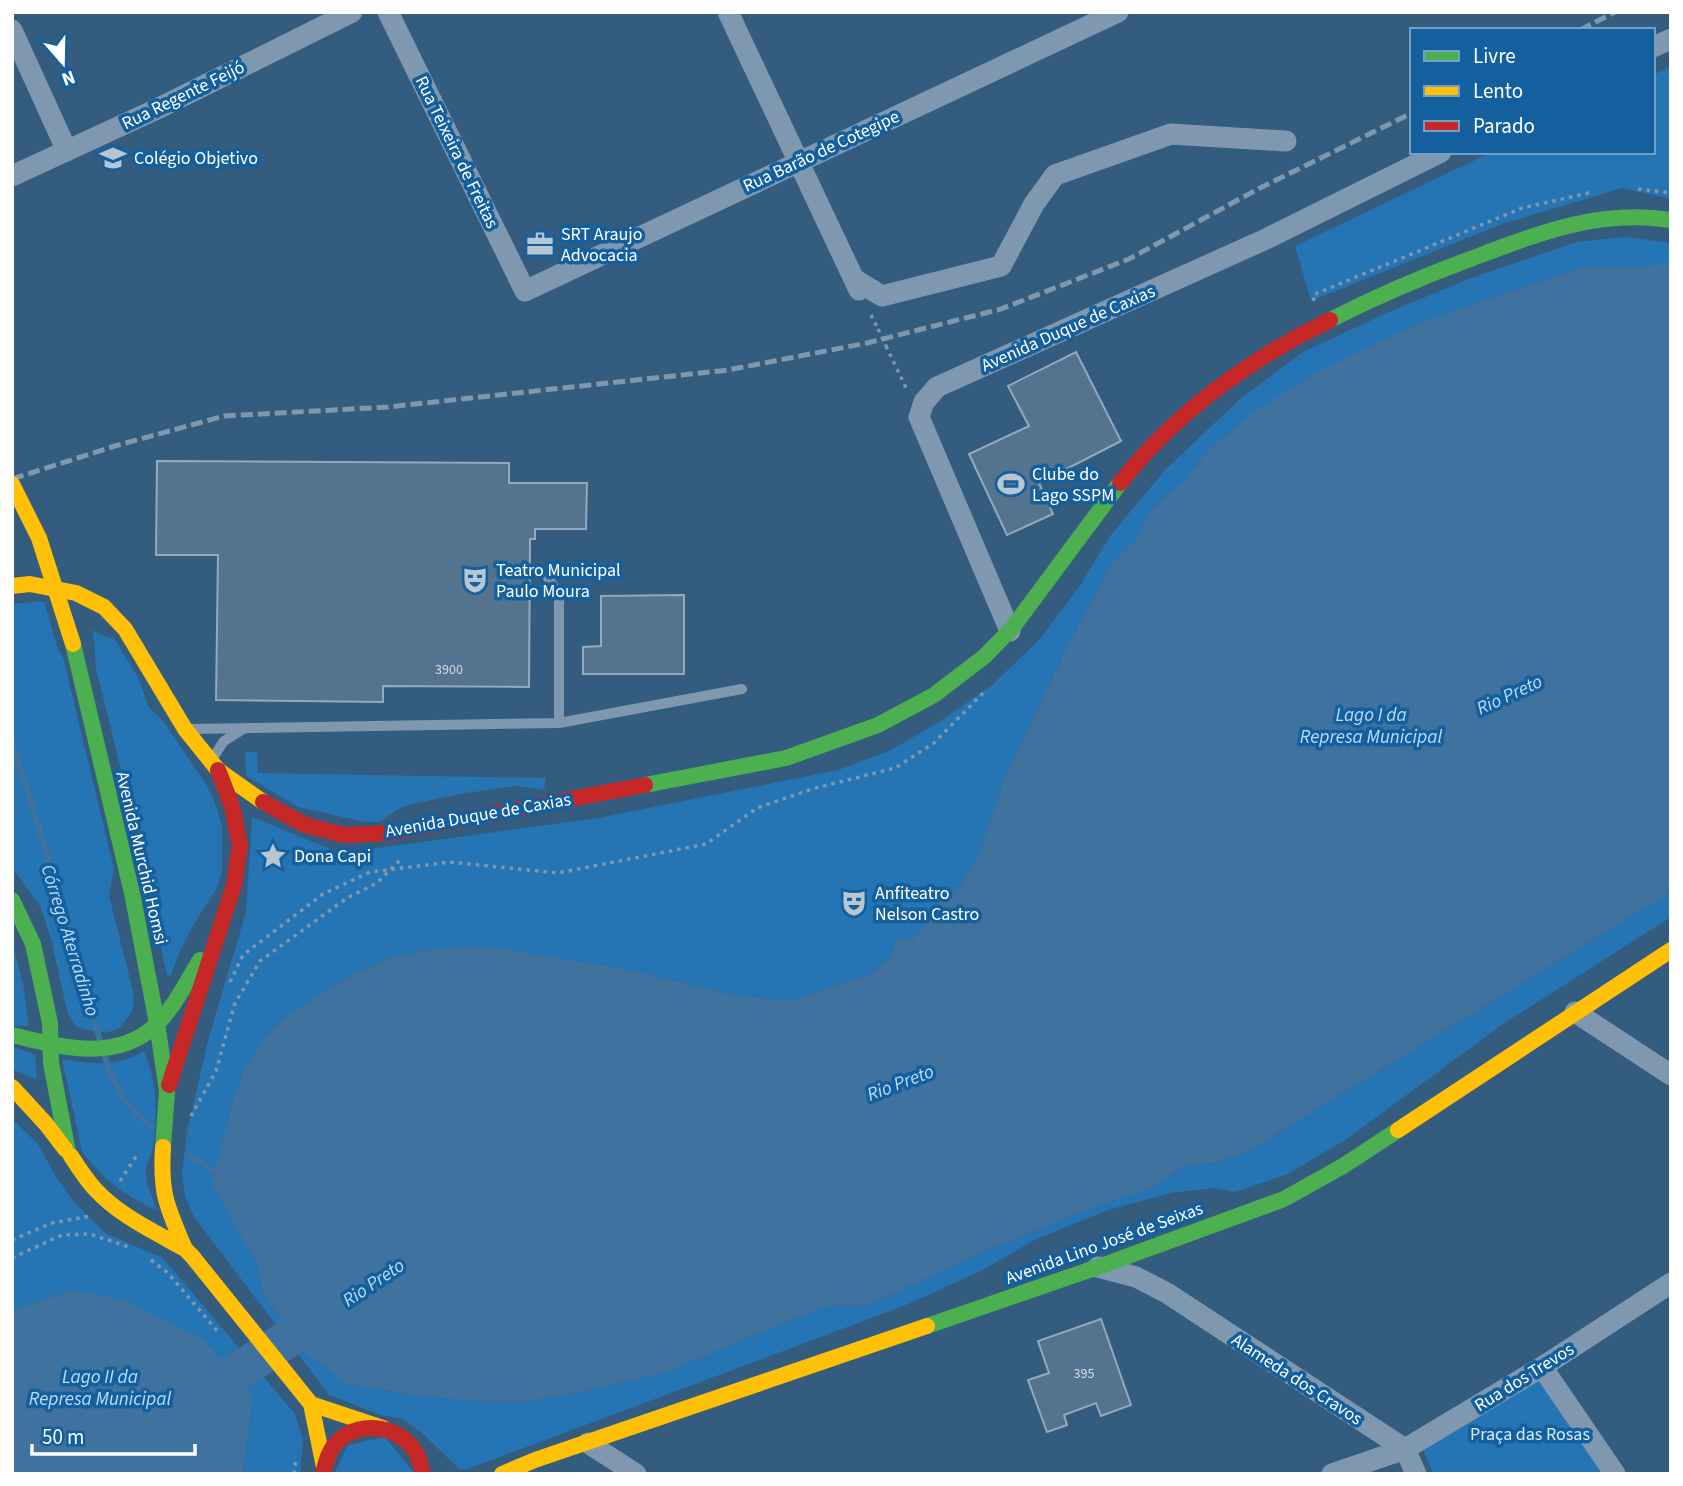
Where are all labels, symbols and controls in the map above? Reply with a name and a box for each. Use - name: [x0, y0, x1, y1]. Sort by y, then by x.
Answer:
- north arrow: [28, 28, 98, 98]
- legend: [1410, 28, 1655, 154]
- text: Livre: [1473, 41, 1516, 71]
- street label: Rua Regente Feijó: [118, 55, 249, 136]
- text: N: [58, 63, 79, 92]
- street label: Rua Teixeira de Freitas: [409, 72, 504, 233]
- text: Lento: [1473, 76, 1523, 106]
- street label: Rua Barão de Cotegipe: [739, 104, 904, 199]
- text: Parado: [1473, 111, 1535, 141]
- school or university icon: Colégio Objetivo: [98, 143, 128, 173]
- place label: Colégio Objetivo: [134, 146, 258, 171]
- place label: SRT Araujo Advocacia: [561, 222, 643, 268]
- office icon: SRT Araujo Advocacia: [525, 229, 555, 259]
- street label: Avenida Duque de Caxias: [977, 279, 1159, 378]
- place label: Clube do Lago SSPM: [1032, 462, 1114, 508]
- sports icon: Clube do Lago SSPM: [996, 469, 1026, 499]
- place label: Teatro Municipal Paulo Moura: [496, 558, 621, 604]
- theatre icon: Teatro Municipal Paulo Moura: [460, 565, 490, 595]
- house number: 3900: [435, 660, 463, 680]
- water label: Rio Preto: [1472, 668, 1547, 722]
- water label: Lago I da Represa Municipal: [1300, 702, 1442, 751]
- street label: Avenida Murchid Homsi: [109, 769, 174, 947]
- street label: Avenida Duque de Caxias: [383, 787, 573, 844]
- place icon: Dona Capi: [258, 841, 288, 871]
- place label: Dona Capi: [294, 844, 371, 869]
- water label: Córrego Aterradinho: [34, 861, 106, 1020]
- place label: Anfiteatro Nelson Castro: [875, 881, 979, 927]
- theatre icon: Anfiteatro Nelson Castro: [839, 888, 869, 918]
- water label: Rio Preto: [863, 1058, 938, 1109]
- street label: Avenida Lino José de Seixas: [1002, 1196, 1206, 1291]
- water label: Rio Preto: [337, 1252, 411, 1314]
- street label: Alameda dos Cravos: [1226, 1328, 1367, 1431]
- street label: Rua dos Trevos: [1470, 1337, 1579, 1418]
- water label: Lago II da Represa Municipal: [29, 1364, 171, 1413]
- house number: 395: [1074, 1364, 1094, 1384]
- scale bar: [32, 1412, 194, 1456]
- text: 50 m: [42, 1422, 84, 1452]
- park label: Praça das Rosas: [1470, 1422, 1590, 1447]

